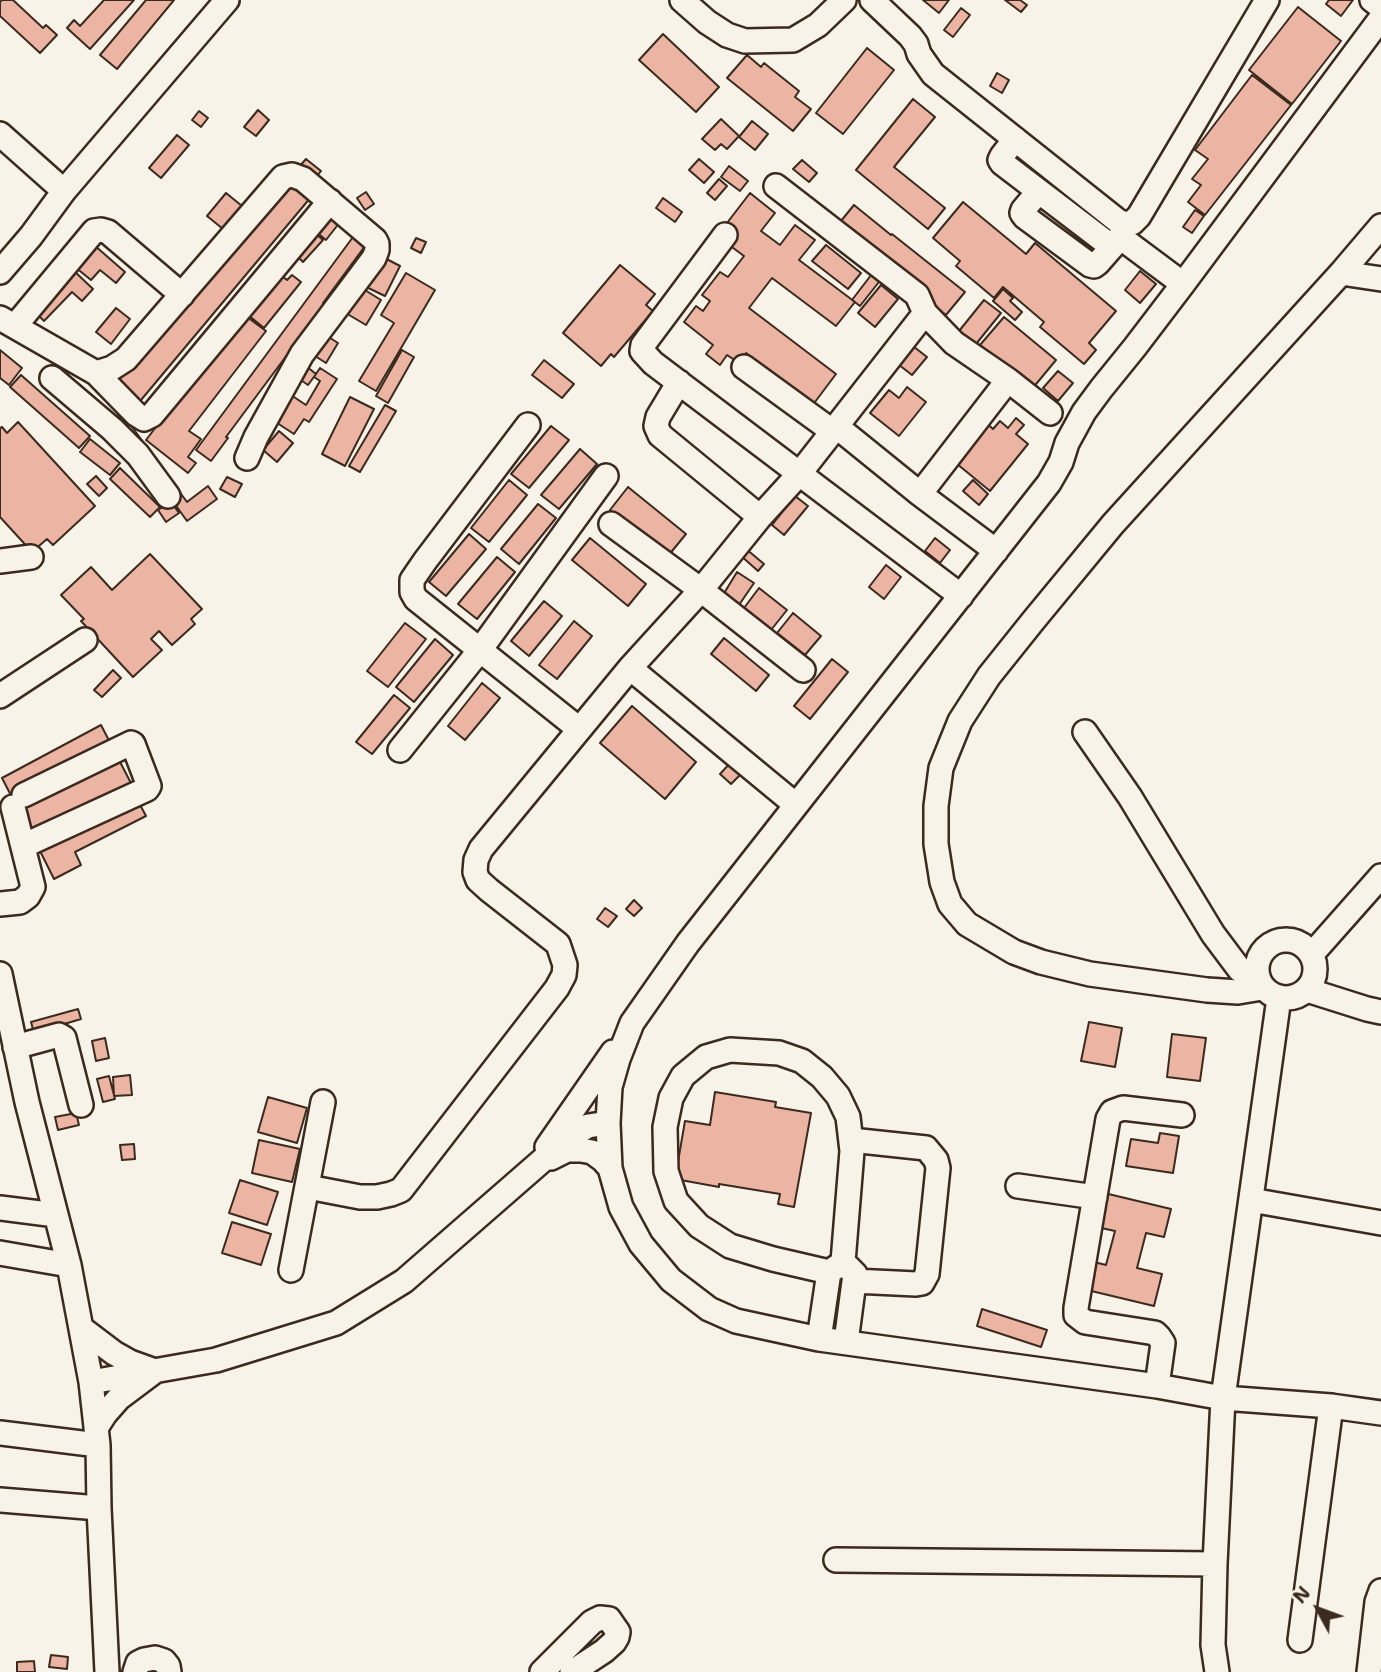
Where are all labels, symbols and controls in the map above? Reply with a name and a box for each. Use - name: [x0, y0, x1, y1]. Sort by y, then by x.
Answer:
- north arrow: [1283, 1574, 1353, 1644]
- text: N: [1287, 1581, 1316, 1609]

